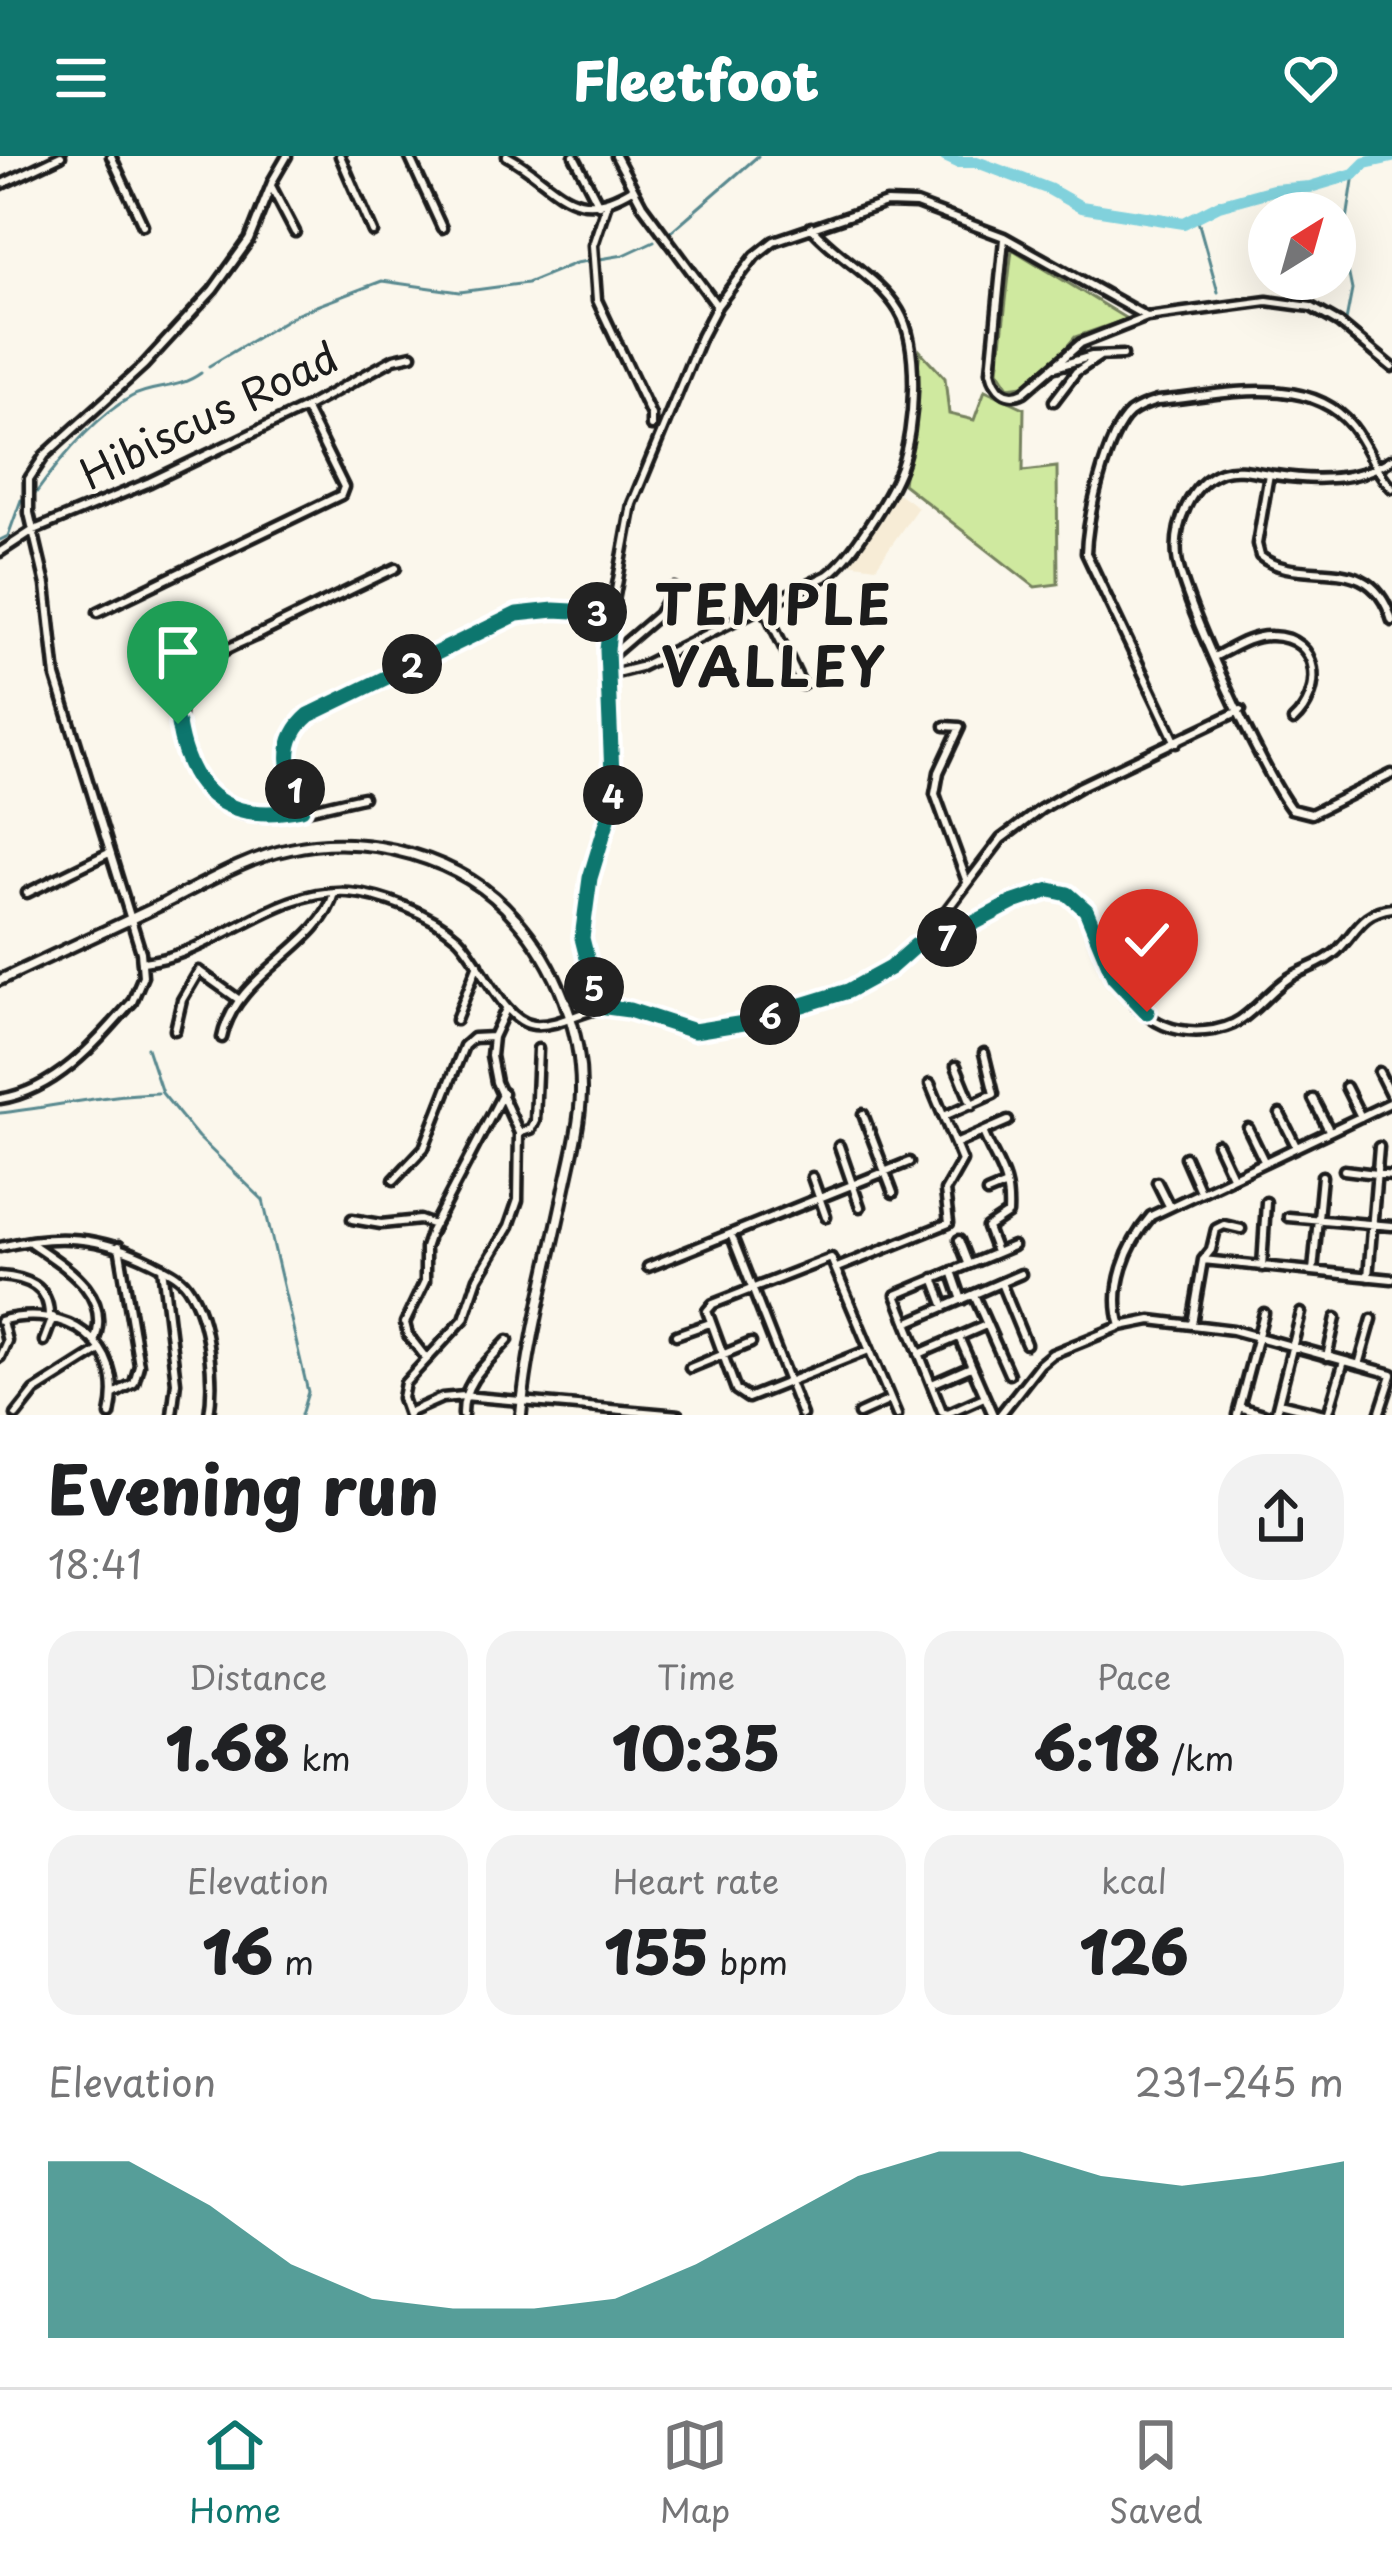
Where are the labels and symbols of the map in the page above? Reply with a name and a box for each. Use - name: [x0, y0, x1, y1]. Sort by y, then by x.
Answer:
- north arrow: [1248, 192, 1356, 300]
- street label: Hibiscus Road: [68, 324, 348, 504]
- district label: TEMPLE VALLEY: [655, 562, 893, 705]
- pin: 3: [567, 582, 627, 642]
- pin: [127, 601, 229, 724]
- pin: 2: [382, 634, 442, 694]
- pin: 1: [265, 759, 325, 819]
- pin: 4: [583, 765, 643, 825]
- pin: [1096, 889, 1198, 1012]
- pin: 7: [917, 907, 977, 967]
- pin: 5: [564, 957, 624, 1017]
- pin: 6: [740, 985, 800, 1045]

